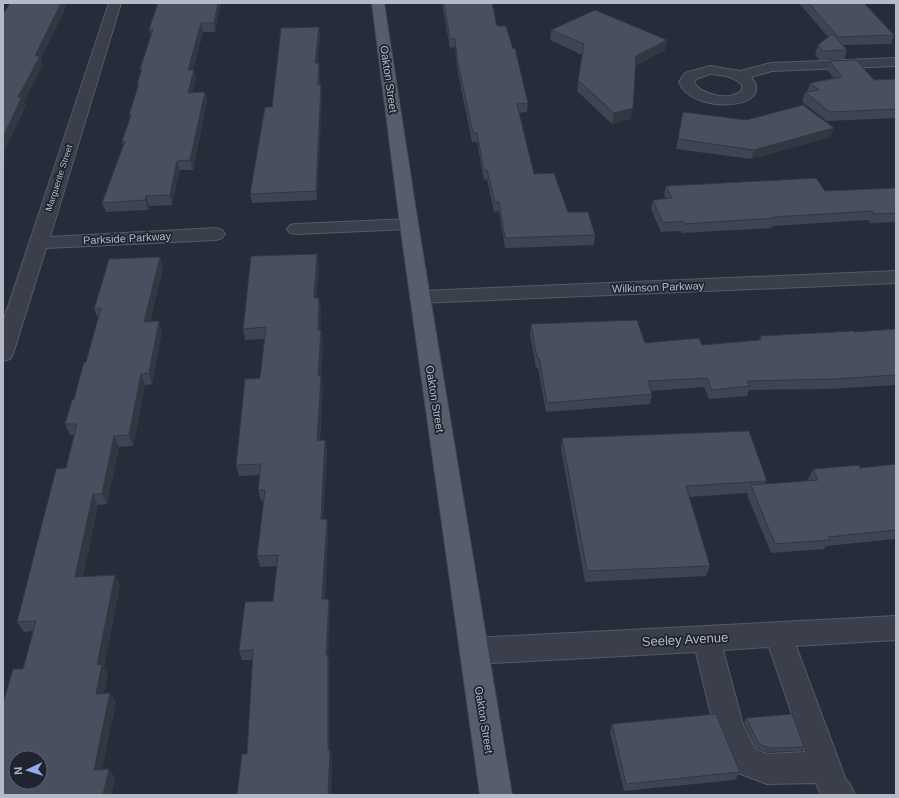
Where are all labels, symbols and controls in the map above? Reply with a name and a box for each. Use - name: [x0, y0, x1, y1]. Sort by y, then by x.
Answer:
- street label: Oakton Street: [378, 45, 400, 113]
- street label: Marguerite Street: [44, 143, 75, 213]
- street label: Parkside Parkway: [83, 230, 172, 246]
- street label: Wilkinson Parkway: [612, 279, 705, 295]
- street label: Oakton Street: [424, 365, 446, 433]
- street label: Seeley Avenue: [641, 630, 729, 649]
- street label: Oakton Street: [473, 686, 495, 754]
- north arrow: [8, 750, 48, 790]
- text: N: [12, 766, 24, 775]

